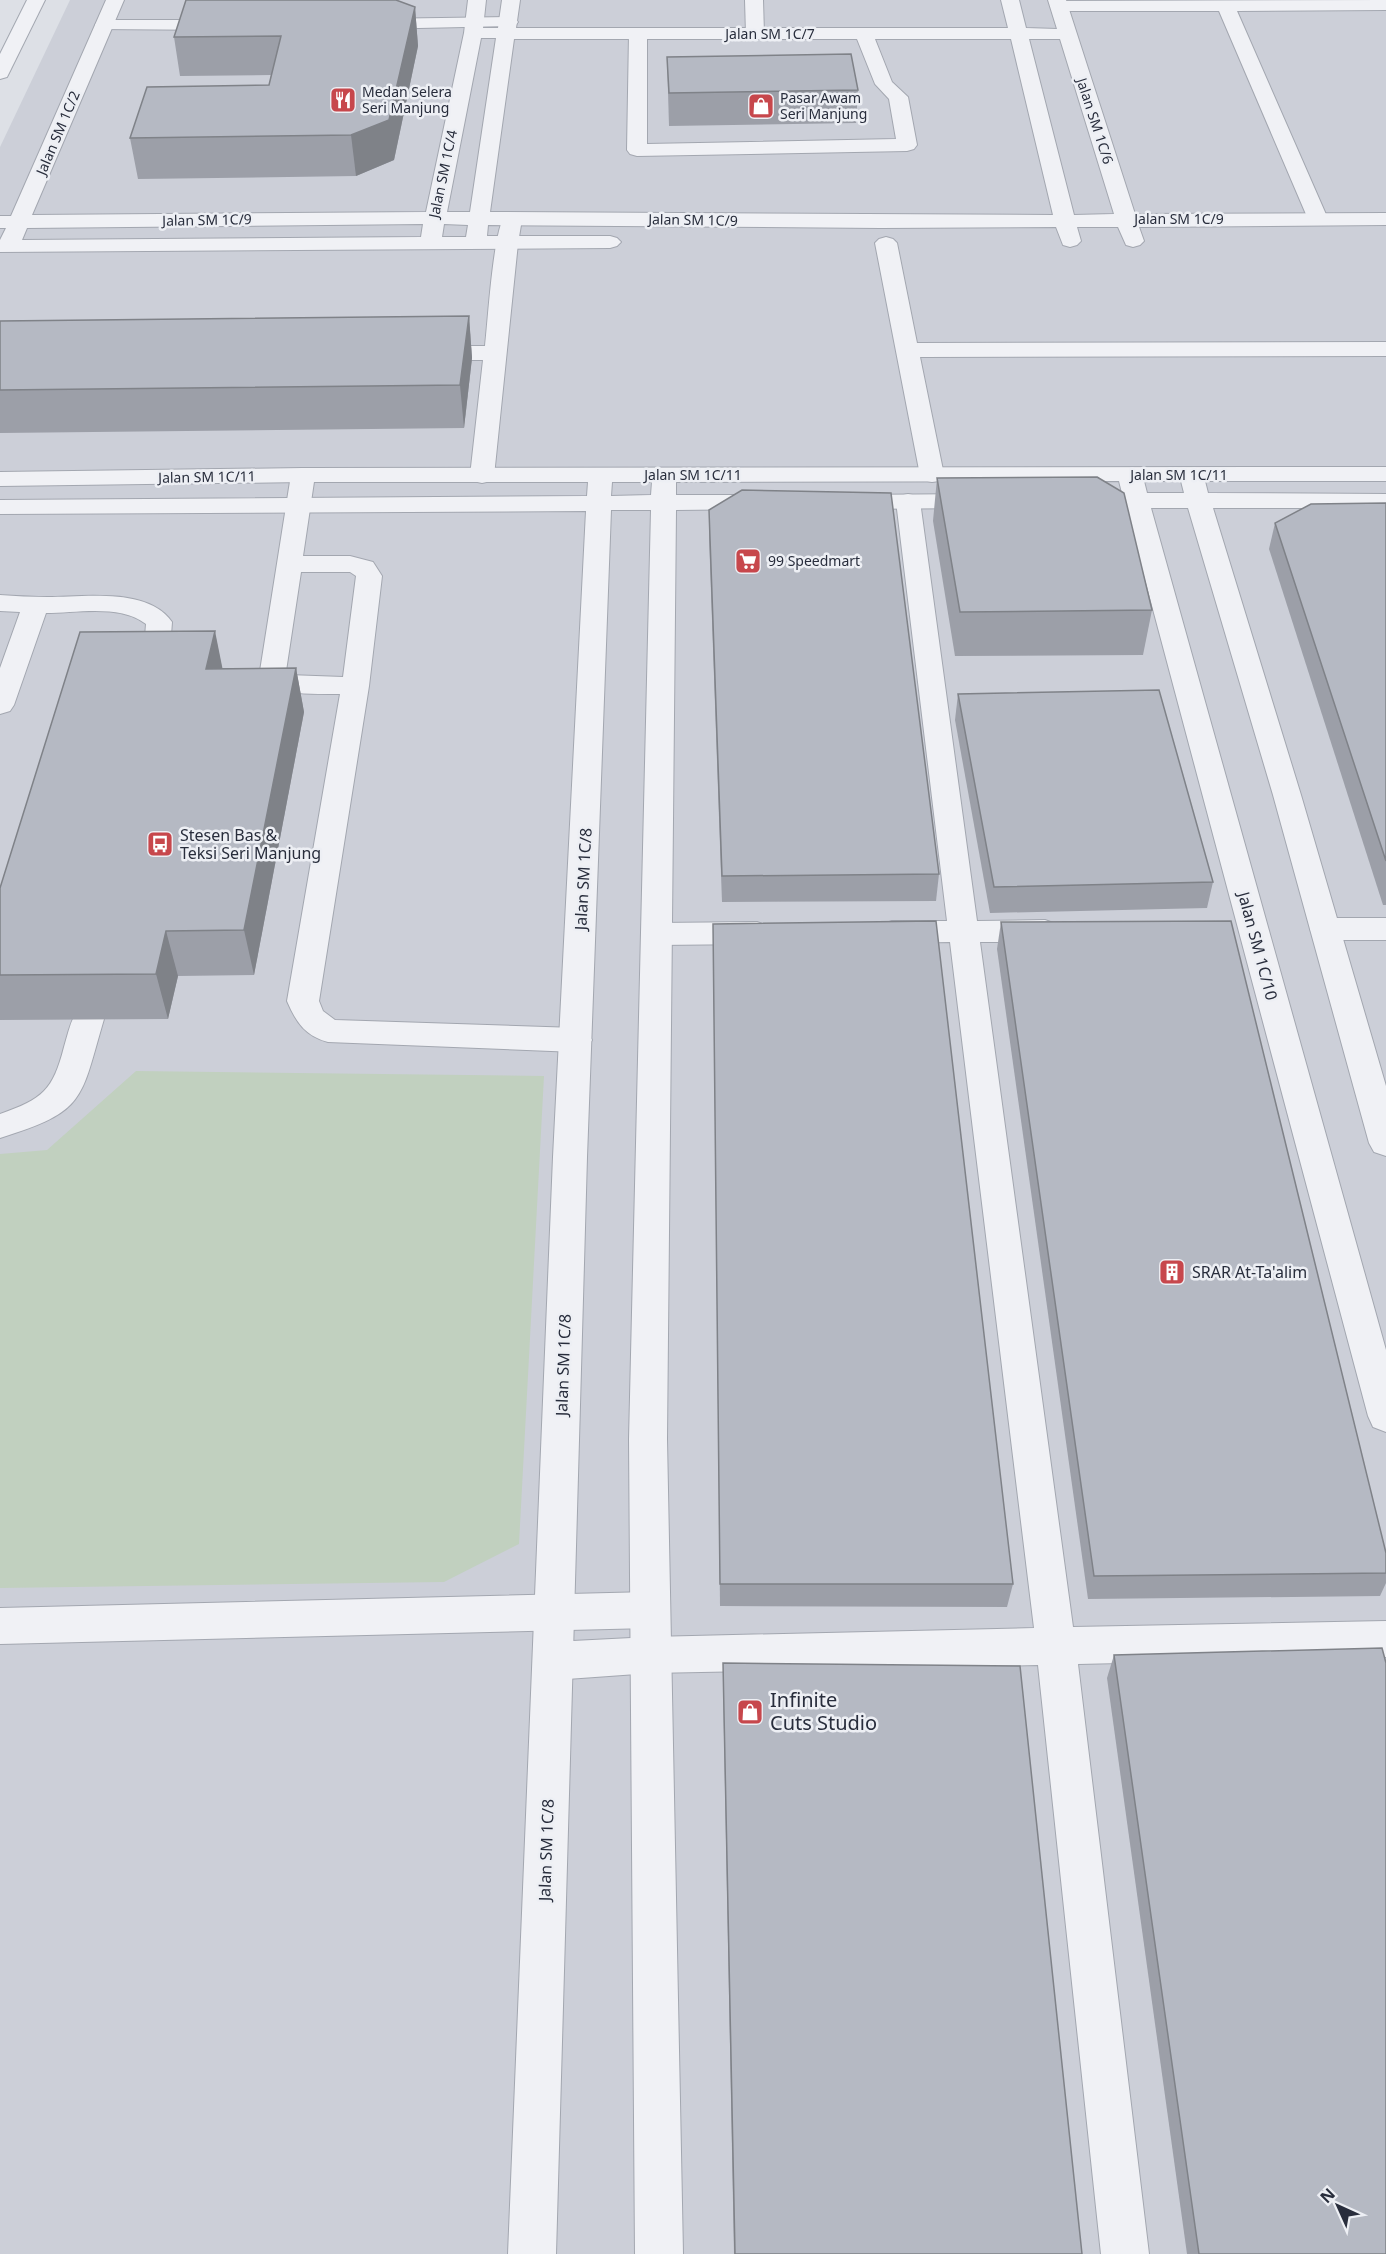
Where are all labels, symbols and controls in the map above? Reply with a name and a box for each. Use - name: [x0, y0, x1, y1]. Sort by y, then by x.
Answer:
- street label: Jalan SM 1C/7: [723, 24, 815, 43]
- street label: Jalan SM 1C/6: [1072, 73, 1118, 166]
- place label: Medan Selera Seri Manjung: [362, 82, 452, 117]
- restaurant icon: Medan Selera Seri Manjung: [328, 85, 358, 115]
- street label: Jalan SM 1C/2: [31, 88, 84, 180]
- place label: Pasar Awam Seri Manjung: [780, 88, 867, 123]
- shop icon: Pasar Awam Seri Manjung: [746, 91, 776, 121]
- street label: Jalan SM 1C/4: [423, 128, 461, 222]
- street label: Jalan SM 1C/9: [160, 209, 252, 230]
- street label: Jalan SM 1C/9: [646, 209, 738, 230]
- street label: Jalan SM 1C/9: [1132, 209, 1224, 228]
- street label: Jalan SM 1C/11: [642, 465, 742, 484]
- street label: Jalan SM 1C/11: [1128, 465, 1228, 484]
- street label: Jalan SM 1C/11: [156, 466, 256, 487]
- supermarket icon: 99 Speedmart: [733, 546, 763, 576]
- place label: 99 Speedmart: [768, 551, 860, 570]
- place label: Stesen Bas & Teksi Seri Manjung: [180, 824, 321, 864]
- street label: Jalan SM 1C/8: [569, 827, 597, 933]
- bus stop icon: Stesen Bas & Teksi Seri Manjung: [145, 829, 175, 859]
- street label: Jalan SM 1C/10: [1232, 887, 1283, 1003]
- building icon: SRAR At-Ta'alim: [1157, 1257, 1187, 1287]
- place label: SRAR At-Ta'alim: [1192, 1261, 1307, 1283]
- street label: Jalan SM 1C/8: [550, 1313, 576, 1419]
- place label: Infinite Cuts Studio: [770, 1686, 877, 1736]
- shop icon: Infinite Cuts Studio: [735, 1697, 765, 1727]
- street label: Jalan SM 1C/8: [533, 1798, 559, 1904]
- north arrow: [1308, 2176, 1368, 2236]
- text: N: [1315, 2183, 1340, 2208]

